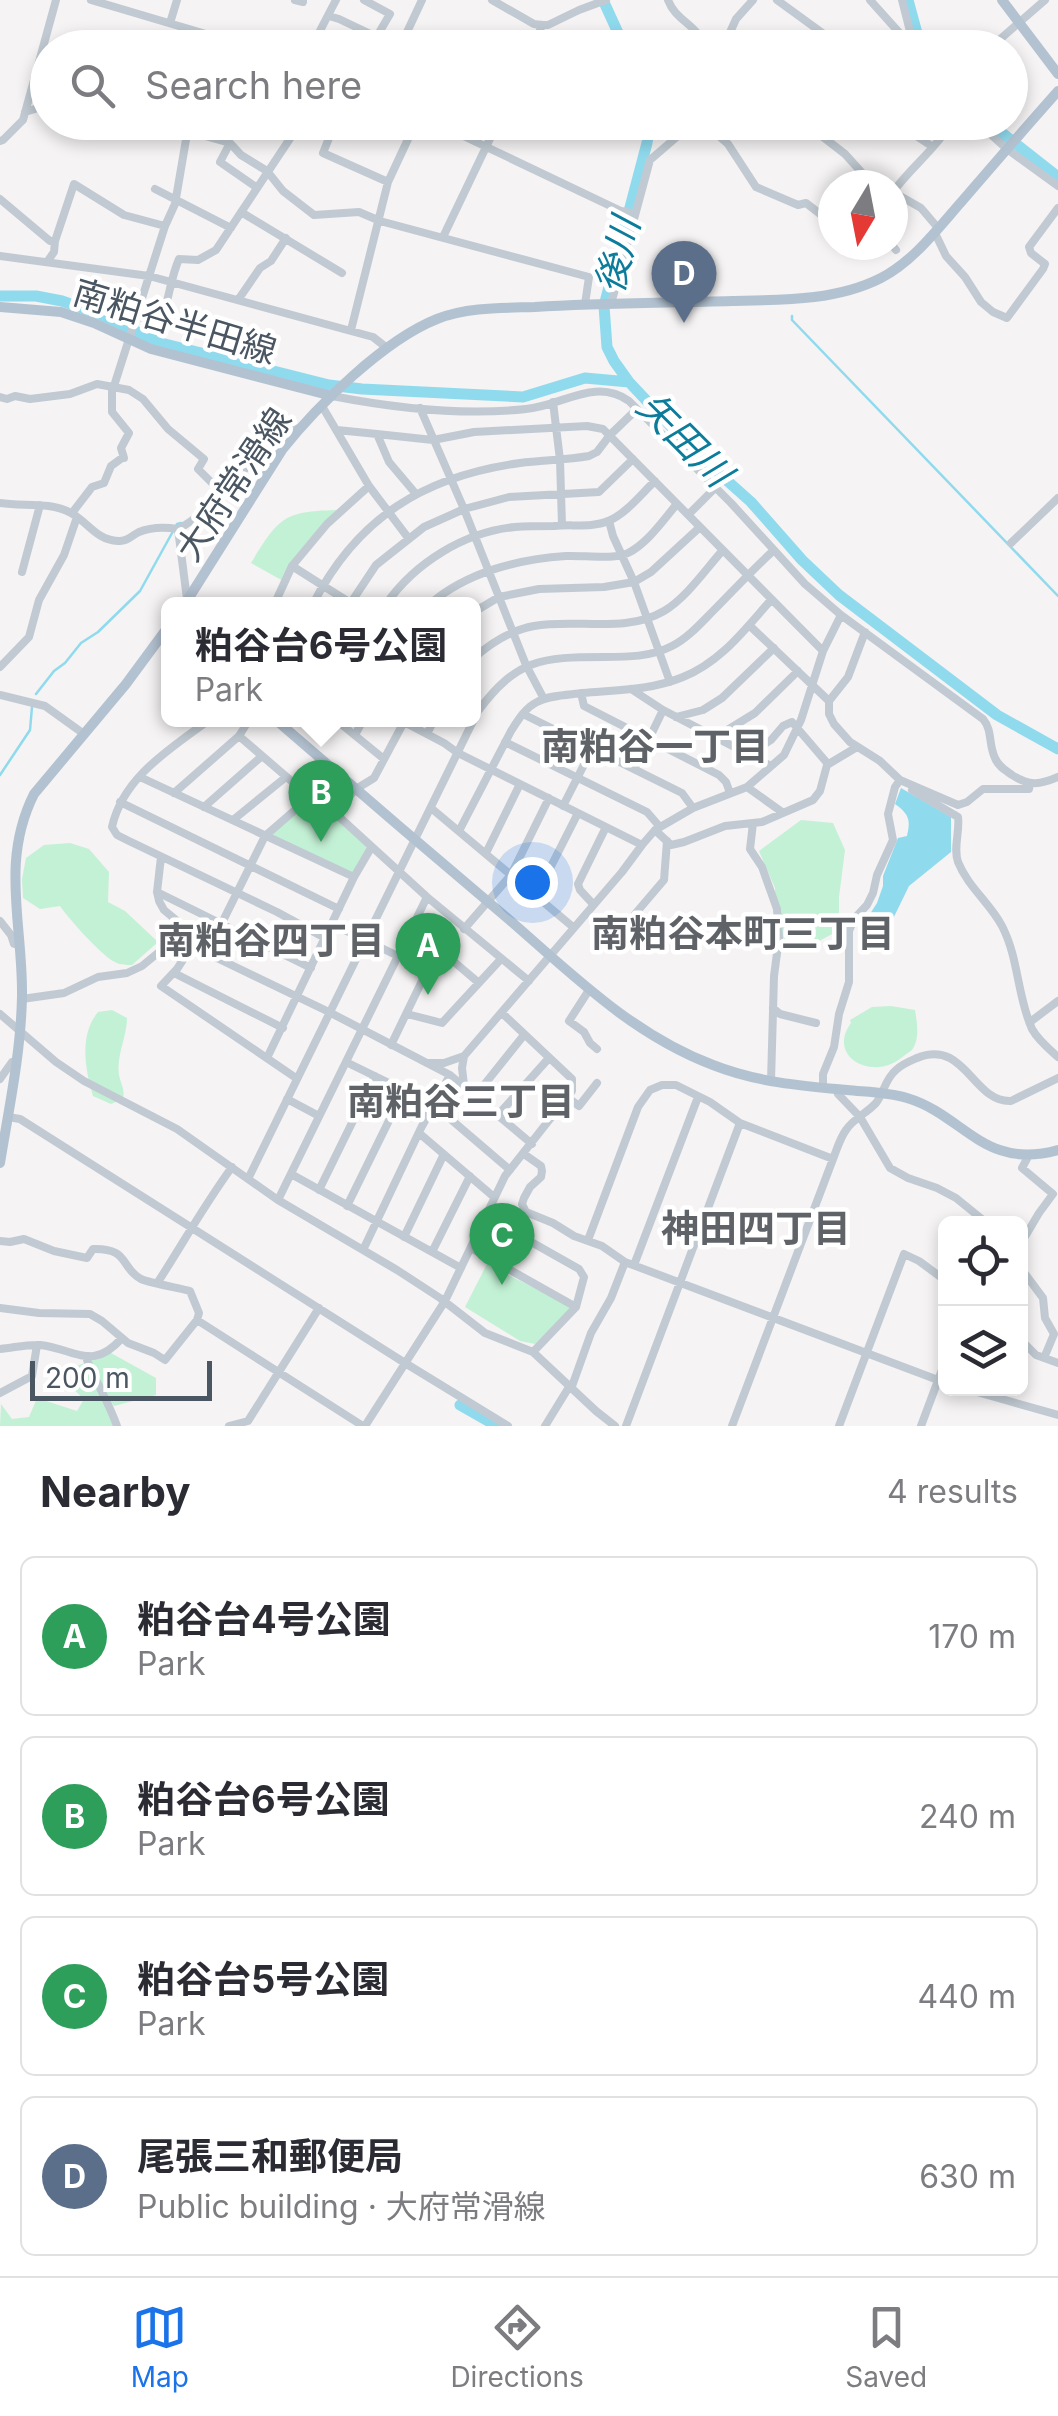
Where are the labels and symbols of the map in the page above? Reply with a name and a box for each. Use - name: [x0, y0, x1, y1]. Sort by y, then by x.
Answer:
- north arrow: [818, 170, 908, 260]
- water label: 後川: [585, 209, 649, 297]
- pin: D: [652, 240, 716, 323]
- street label: 南粕谷半田線: [68, 270, 282, 372]
- water label: 矢田川: [628, 382, 744, 498]
- street label: 大府常滑線: [167, 400, 299, 568]
- district label: 南粕谷一丁目: [541, 723, 769, 769]
- pin: B: [288, 760, 354, 842]
- your location: [507, 857, 558, 908]
- district label: 南粕谷本町三丁目: [591, 910, 895, 956]
- pin: A: [396, 912, 460, 995]
- district label: 南粕谷四丁目: [157, 917, 385, 963]
- district label: 南粕谷三丁目: [347, 1078, 575, 1124]
- pin: C: [470, 1202, 534, 1285]
- district label: 神田四丁目: [661, 1205, 851, 1251]
- scale bar: [30, 1356, 212, 1400]

